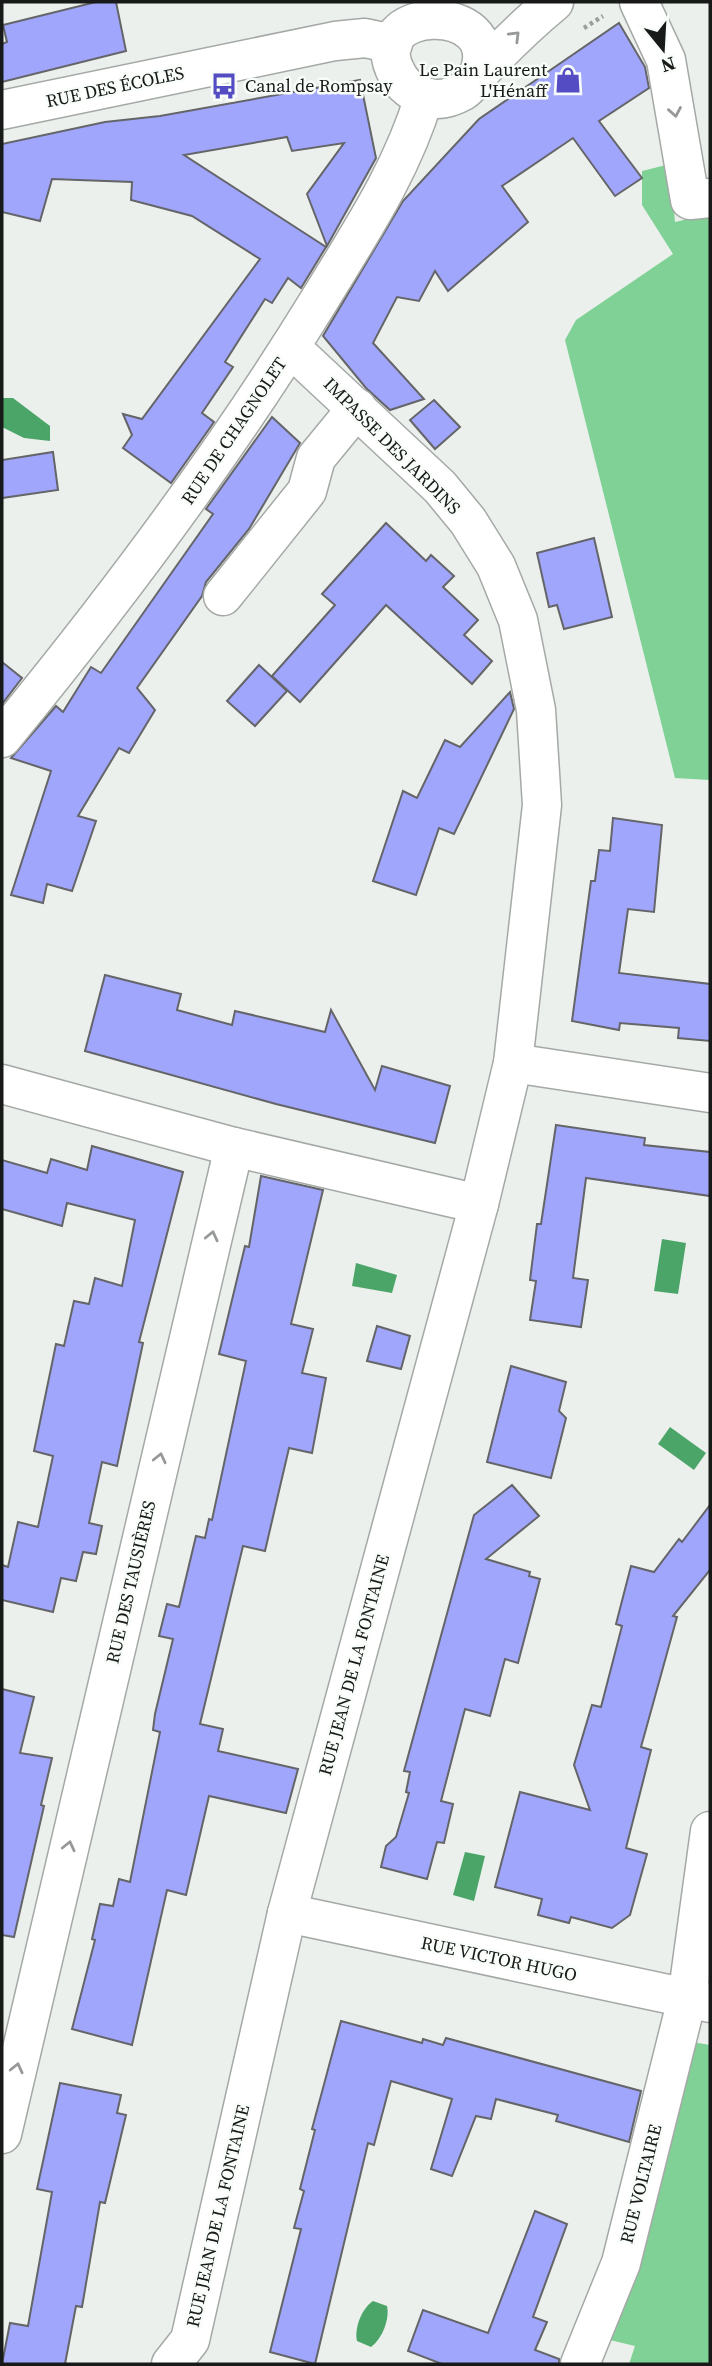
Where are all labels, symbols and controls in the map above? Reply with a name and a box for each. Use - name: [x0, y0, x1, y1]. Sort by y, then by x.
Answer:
- north arrow: [628, 14, 698, 84]
- one-way arrow: [507, 32, 519, 44]
- text: N: [658, 51, 679, 80]
- place label: Le Pain Laurent L'Hénaff: [419, 57, 549, 103]
- street label: RUE DES ÉCOLES: [44, 60, 186, 113]
- shop icon: Le Pain Laurent L'Hénaff: [553, 65, 583, 95]
- bus stop icon: Canal de Rompsay: [209, 71, 239, 101]
- place label: Canal de Rompsay: [245, 73, 393, 98]
- one-way arrow: [667, 106, 682, 118]
- street label: RUE DE CHAGNOLET: [175, 352, 292, 509]
- street label: IMPASSE DES JARDINS: [318, 372, 466, 520]
- one-way arrow: [204, 1230, 219, 1242]
- one-way arrow: [152, 1452, 167, 1464]
- street label: RUE DES TAUSIÈRES: [100, 1498, 161, 1666]
- street label: RUE JEAN DE LA FONTAINE: [312, 1552, 395, 1778]
- one-way arrow: [61, 1840, 75, 1852]
- street label: RUE VICTOR HUGO: [419, 1930, 579, 1987]
- one-way arrow: [9, 2062, 23, 2074]
- street label: RUE JEAN DE LA FONTAINE: [180, 2102, 255, 2330]
- street label: RUE VOLTAIRE: [614, 2122, 667, 2246]

